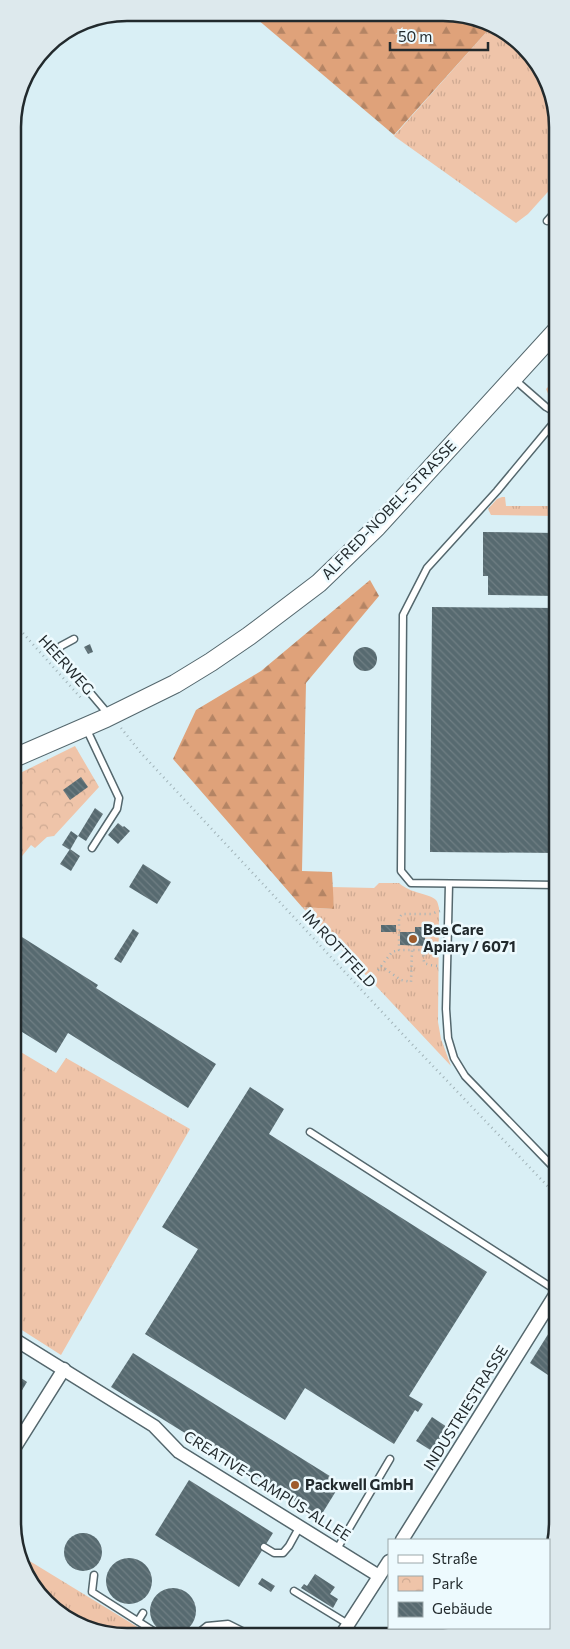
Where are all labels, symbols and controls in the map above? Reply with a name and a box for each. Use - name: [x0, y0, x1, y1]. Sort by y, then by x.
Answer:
- scale bar: [390, 20, 488, 52]
- text: 50 m: [398, 27, 432, 45]
- street label: ALFRED-NOBEL-STRASSE: [317, 436, 459, 582]
- street label: HEERWEG: [35, 631, 98, 698]
- street label: IM ROTTFELD: [299, 906, 380, 991]
- place label: Bee Care Apiary / 6071: [423, 920, 516, 955]
- marker: Bee Care Apiary / 6071: [407, 933, 419, 945]
- street label: INDUSTRIESTRASSE: [419, 1342, 511, 1473]
- street label: CREATIVE-CAMPUS-ALLEE: [181, 1426, 354, 1544]
- place label: Packwell GmbH: [305, 1475, 414, 1493]
- marker: Packwell GmbH: [289, 1479, 301, 1491]
- legend: [388, 1539, 550, 1629]
- text: Straße: [432, 1549, 478, 1567]
- text: Park: [432, 1574, 463, 1592]
- text: Gebäude: [432, 1599, 493, 1617]

